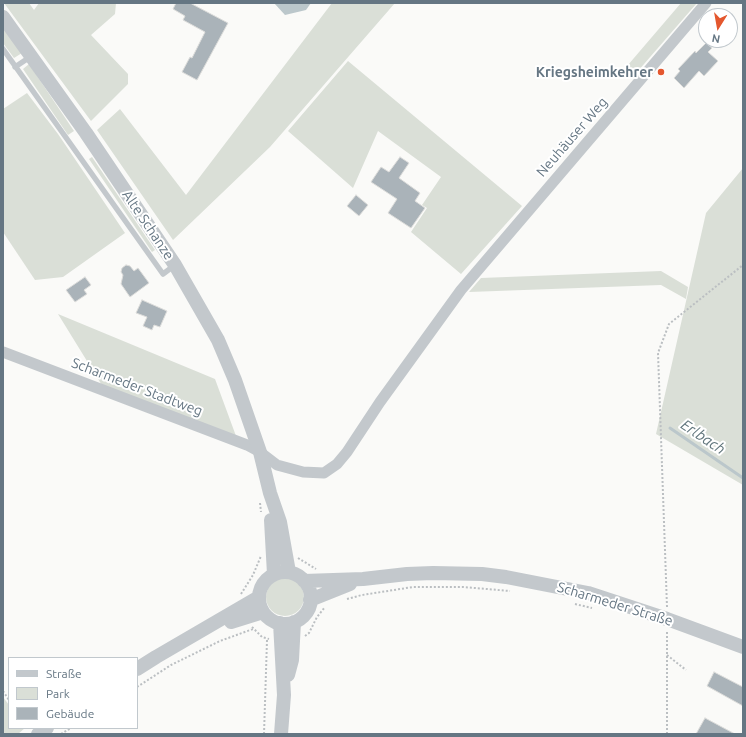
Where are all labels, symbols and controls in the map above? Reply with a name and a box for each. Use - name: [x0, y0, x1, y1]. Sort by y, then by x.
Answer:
- north arrow: [698, 8, 738, 48]
- text: N: [711, 32, 721, 45]
- place label: Kriegsheimkehrer: [536, 64, 653, 80]
- marker: Kriegsheimkehrer: [656, 67, 666, 77]
- street label: Neuhäuser Weg: [533, 94, 611, 180]
- street label: Alte Schanze: [119, 187, 177, 263]
- street label: Scharmeder Stadtweg: [69, 354, 205, 420]
- water label: Erlbach: [677, 416, 729, 458]
- street label: Scharmeder Straße: [555, 578, 675, 630]
- legend: [8, 657, 138, 729]
- text: Straße: [46, 667, 82, 680]
- text: Park: [46, 687, 70, 700]
- text: Gebäude: [46, 707, 94, 720]

